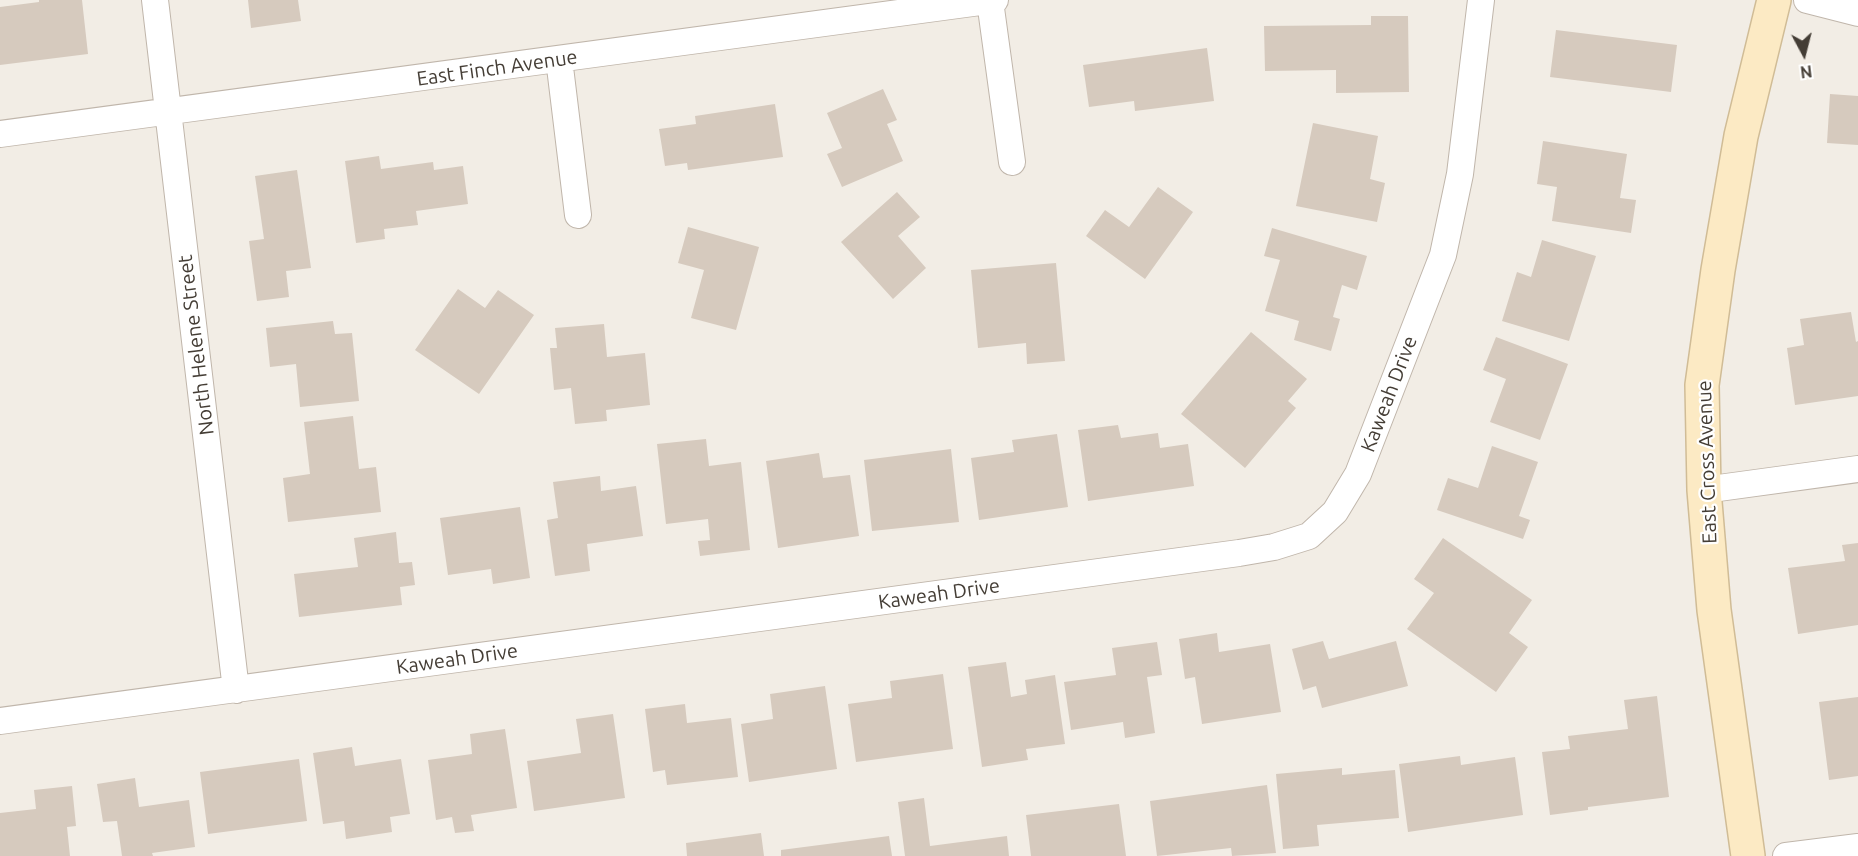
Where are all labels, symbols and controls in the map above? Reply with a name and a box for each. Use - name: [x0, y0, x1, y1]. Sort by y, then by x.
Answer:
- north arrow: [1774, 24, 1834, 84]
- street label: East Finch Avenue: [415, 45, 579, 91]
- text: N: [1799, 62, 1813, 82]
- street label: North Helene Street: [173, 253, 219, 437]
- street label: Kaweah Drive: [1356, 333, 1422, 455]
- street label: East Cross Avenue: [1692, 380, 1722, 544]
- street label: Kaweah Drive: [877, 574, 1001, 614]
- street label: Kaweah Drive: [395, 639, 519, 679]

